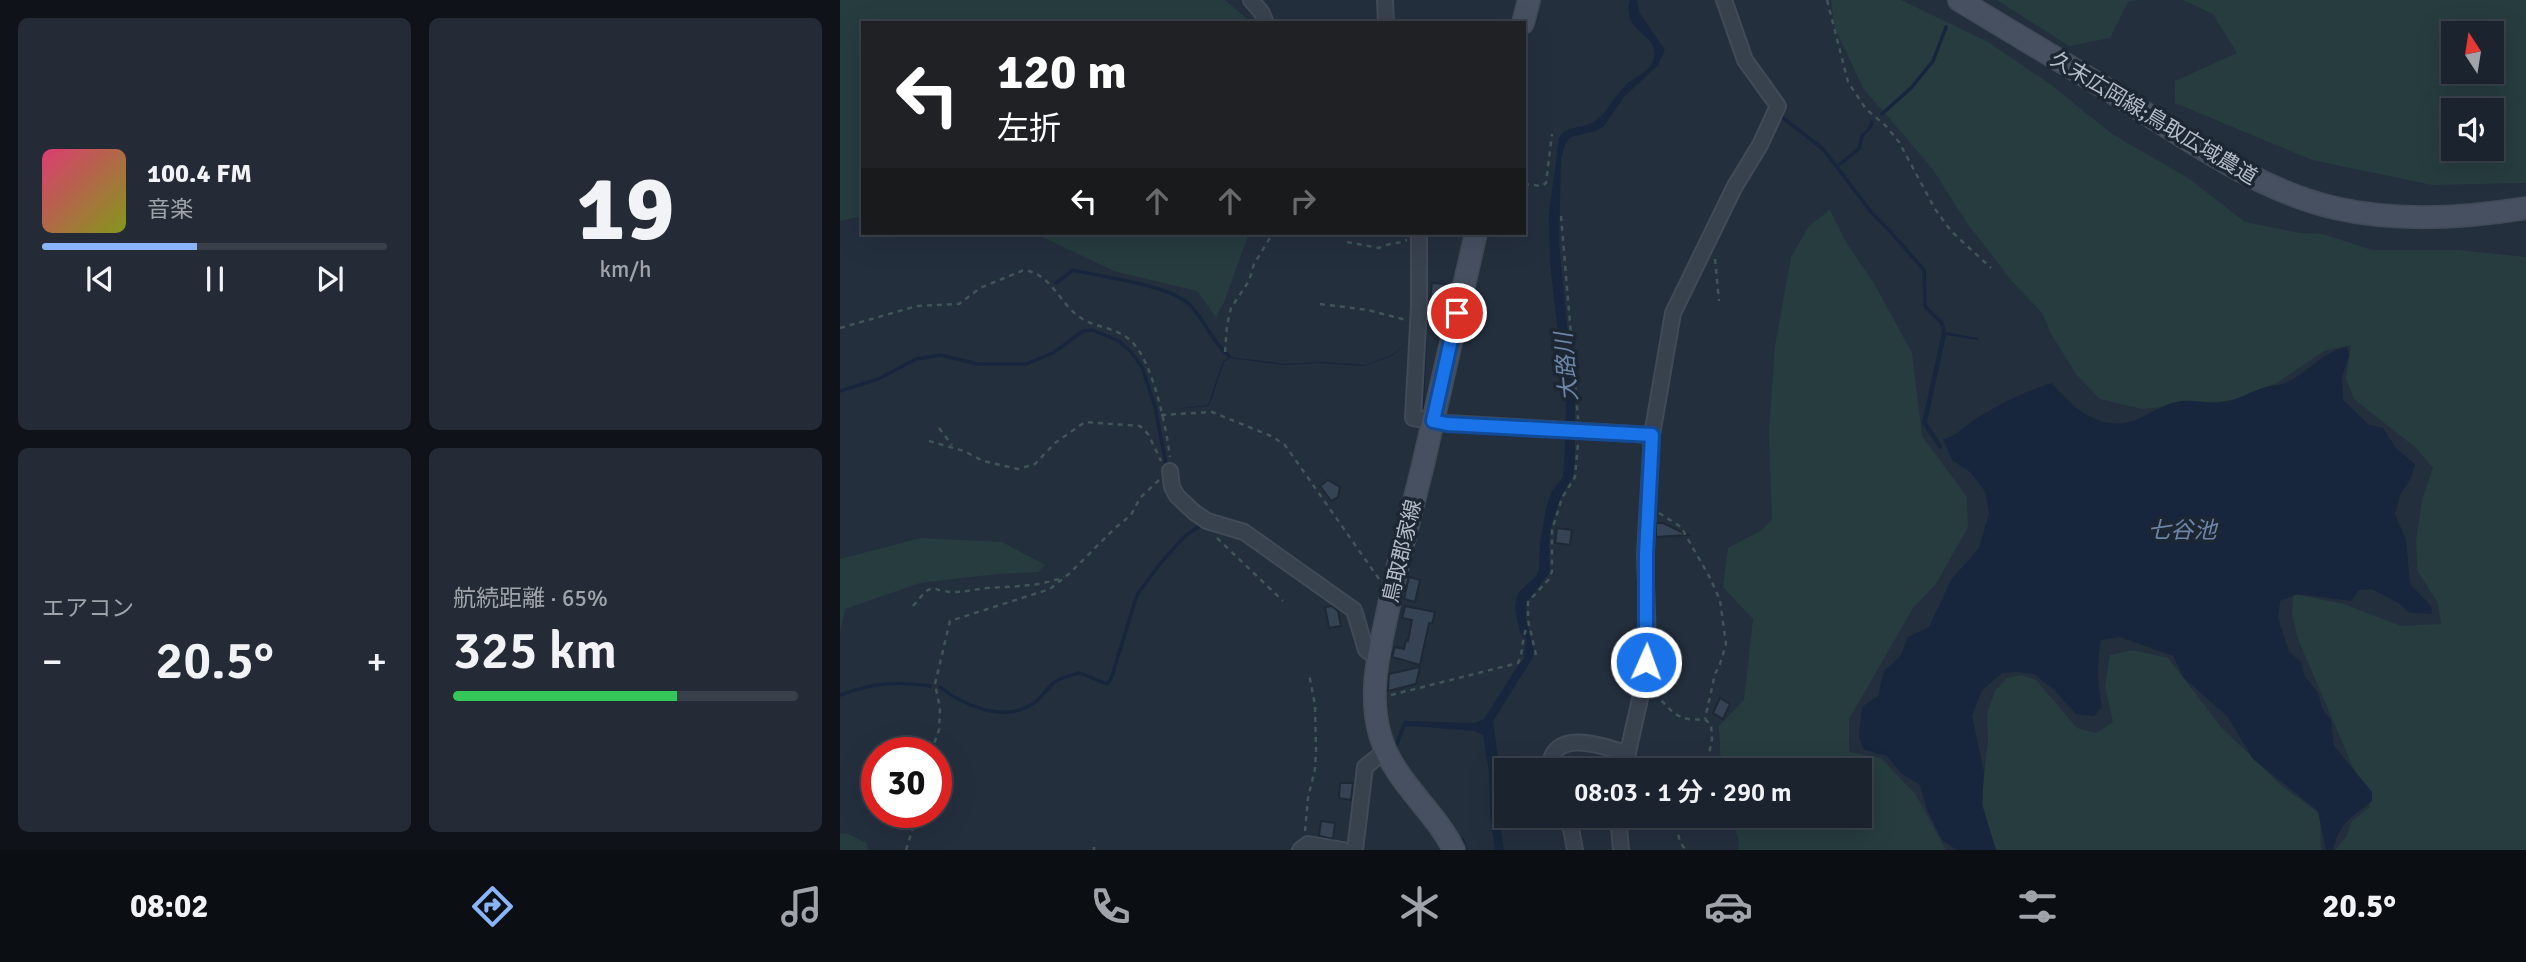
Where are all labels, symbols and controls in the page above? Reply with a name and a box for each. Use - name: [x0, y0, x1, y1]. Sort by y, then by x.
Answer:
- north arrow: [2441, 21, 2504, 84]
- map controls: [2441, 21, 2504, 161]
- text: 120 m: [997, 42, 1127, 102]
- street label: 久末広岡線;鳥取広域農道: [2046, 46, 2262, 190]
- icon: left: [882, 49, 973, 140]
- button: sound: [2441, 98, 2504, 161]
- text: 左折: [997, 109, 1061, 148]
- text: 19: [576, 153, 675, 266]
- text: 100.4 FM: [147, 158, 252, 190]
- icon: left: [1065, 182, 1103, 220]
- icon: ahead: [1138, 182, 1176, 220]
- icon: ahead: [1211, 182, 1249, 220]
- icon: right: [1284, 182, 1322, 220]
- text: 音楽: [147, 195, 193, 224]
- text: km/h: [599, 255, 652, 284]
- icon: previous: [81, 260, 119, 298]
- icon: pause: [196, 260, 234, 298]
- icon: next: [311, 260, 349, 298]
- pin: [1427, 283, 1487, 343]
- icon: arrive: [1438, 294, 1476, 332]
- water label: 大路川: [1549, 328, 1584, 403]
- street label: 鳥取郡家線: [1378, 497, 1426, 605]
- water label: 七谷池: [2148, 516, 2219, 545]
- text: 航続距離 · 65%: [453, 584, 608, 613]
- text: エアコン: [42, 594, 134, 623]
- text: 325 km: [453, 619, 617, 683]
- position arrow: [1609, 625, 1683, 699]
- text: 20.5°: [155, 629, 274, 693]
- text: −: [42, 638, 63, 685]
- text: +: [366, 638, 387, 685]
- speed limit sign: 30: [861, 737, 952, 828]
- text: 08:03 · 1 分 · 290 m: [1574, 777, 1792, 809]
- icon: directions: [468, 882, 517, 931]
- icon: music: [777, 882, 826, 931]
- icon: phone: [1086, 882, 1135, 931]
- icon: climate: [1395, 882, 1444, 931]
- icon: car: [1704, 882, 1753, 931]
- icon: filters: [2013, 882, 2062, 931]
- text: 08:02: [130, 887, 209, 926]
- text: 20.5°: [2322, 887, 2396, 926]

